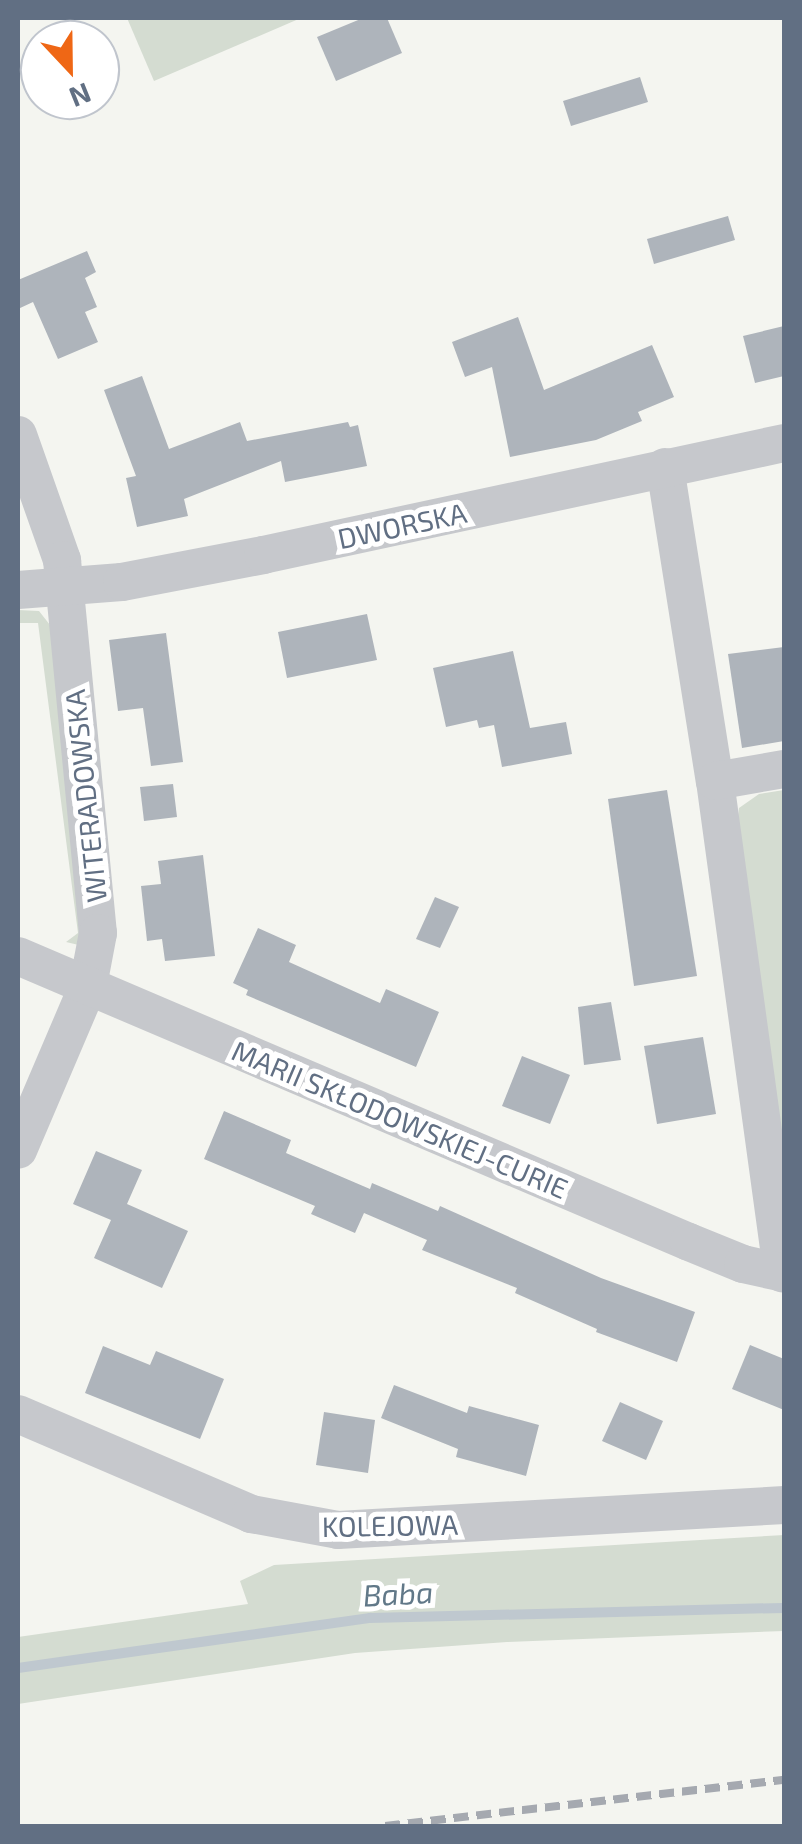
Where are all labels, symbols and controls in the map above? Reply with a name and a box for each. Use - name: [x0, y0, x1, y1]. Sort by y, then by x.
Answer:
- north arrow: [20, 20, 120, 120]
- text: N: [65, 76, 96, 116]
- street label: DWORSKA: [335, 495, 469, 555]
- street label: WITERADOWSKA: [57, 688, 113, 904]
- street label: MARII SKŁODOWSKIEJ-CURIE: [227, 1033, 573, 1205]
- street label: KOLEJOWA: [322, 1507, 458, 1543]
- water label: Baba: [362, 1573, 434, 1613]

